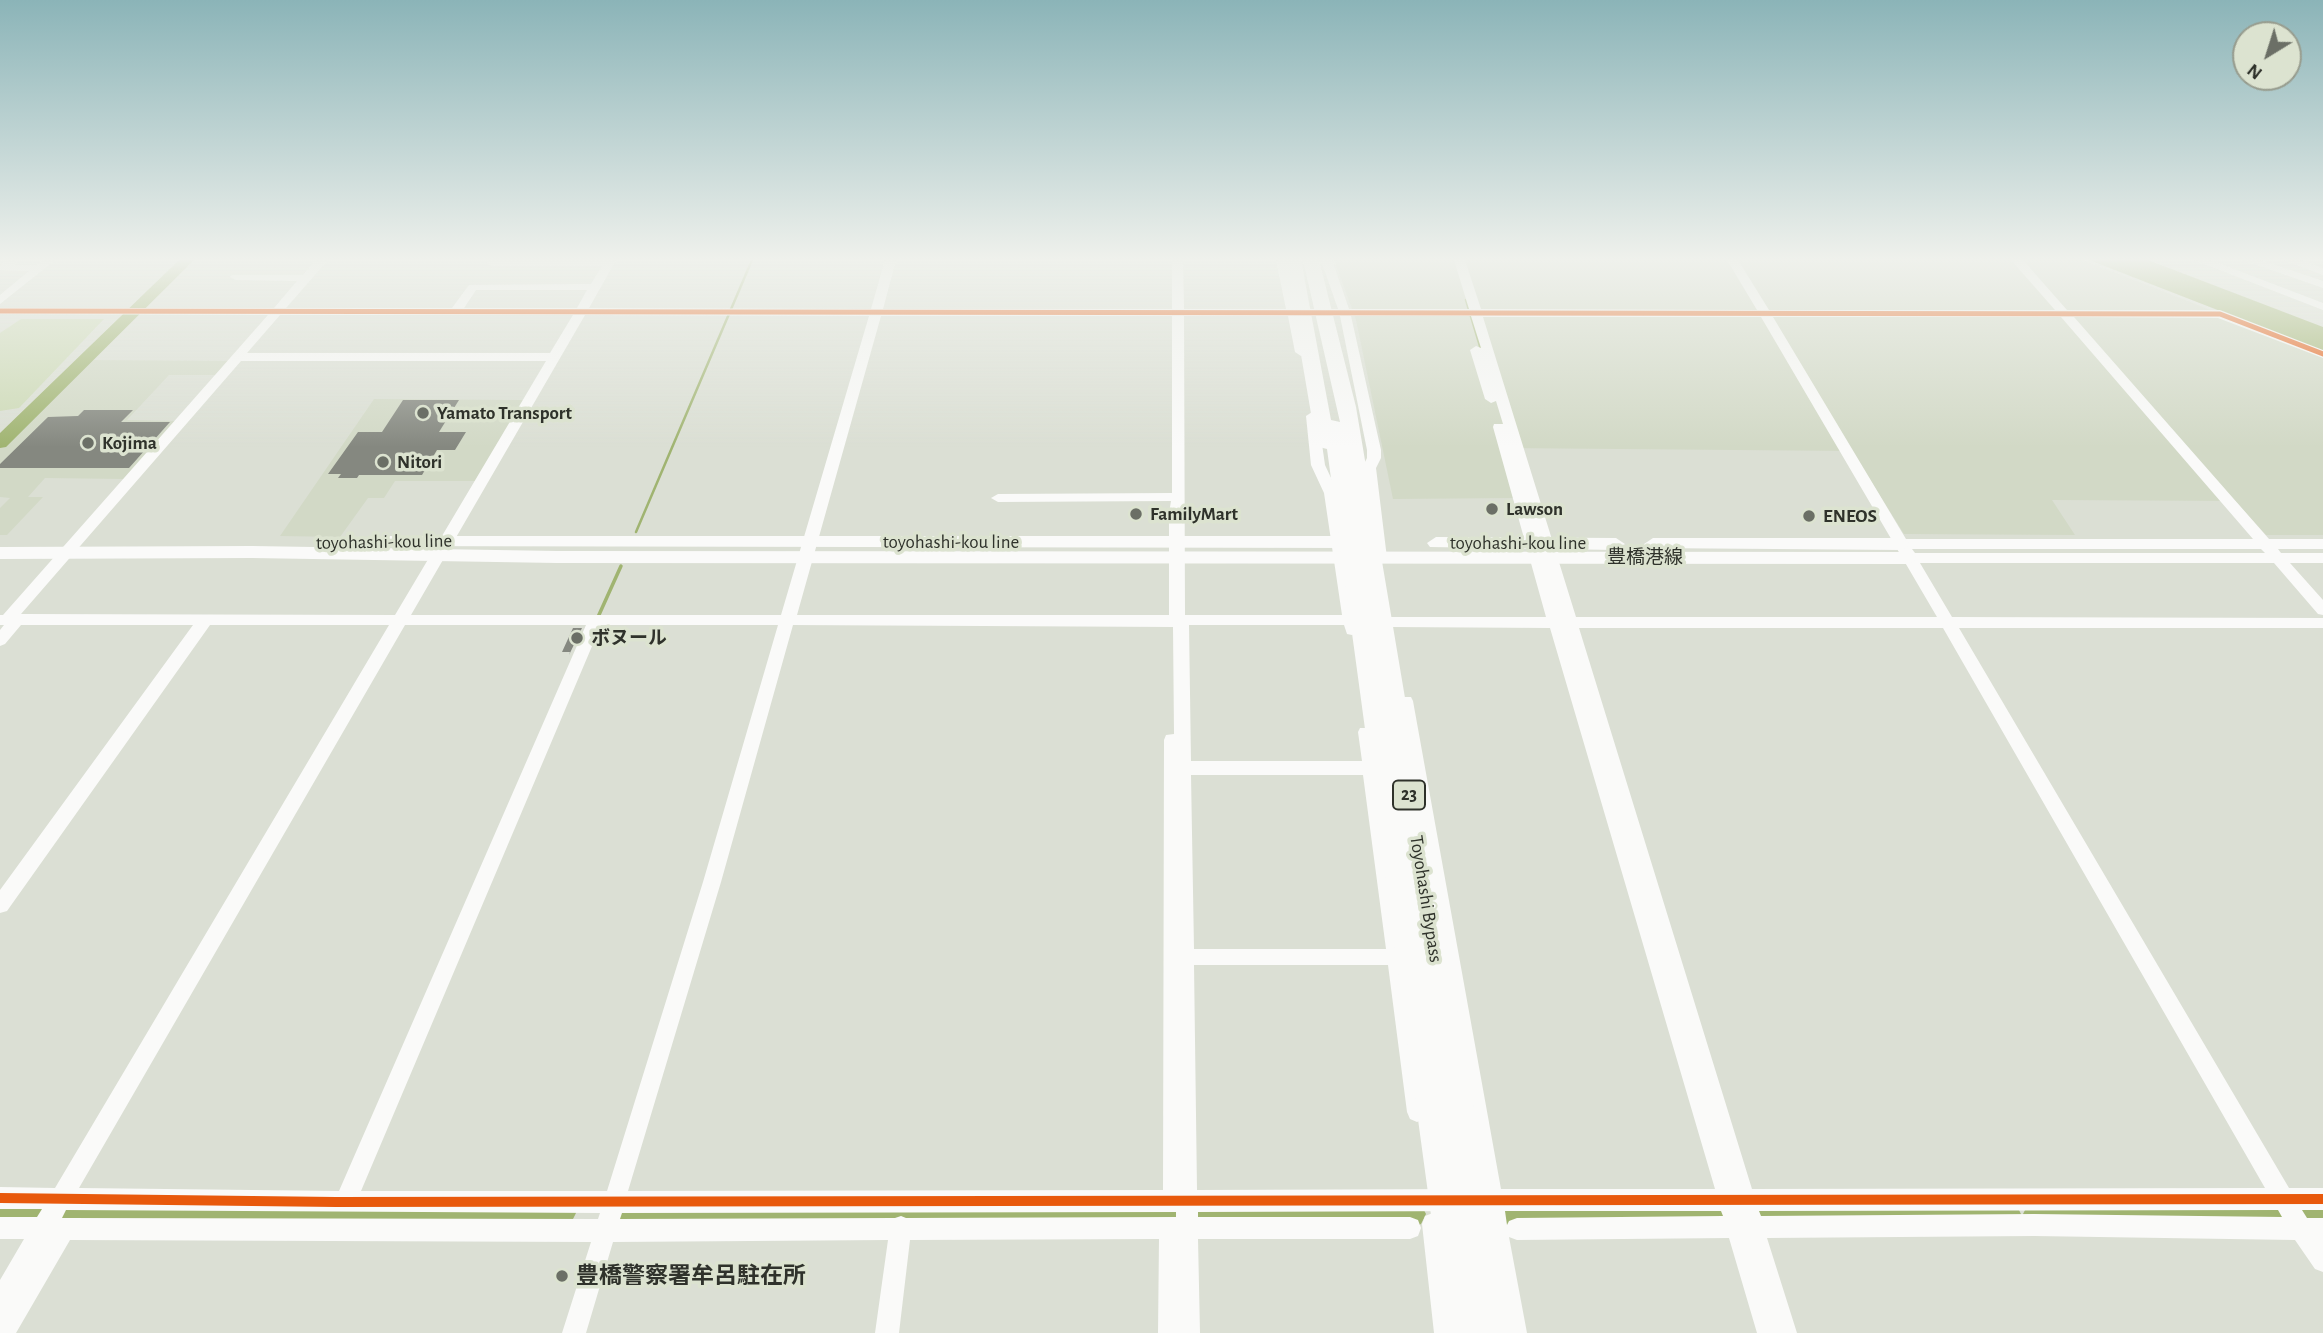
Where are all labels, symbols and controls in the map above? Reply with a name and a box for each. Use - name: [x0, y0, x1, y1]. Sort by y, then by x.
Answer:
- north arrow: [2232, 21, 2302, 91]
- text: N: [2244, 60, 2266, 83]
- place label: Yamato Transport: [437, 402, 572, 424]
- marker: Yamato Transport: [415, 405, 431, 421]
- place label: Kojima: [102, 432, 157, 454]
- marker: Kojima: [80, 435, 96, 451]
- place label: Nitori: [397, 451, 442, 473]
- marker: Nitori: [375, 454, 391, 470]
- place label: Lawson: [1506, 498, 1563, 520]
- marker: Lawson: [1484, 501, 1500, 517]
- place label: FamilyMart: [1150, 503, 1238, 525]
- place label: ENEOS: [1823, 505, 1877, 527]
- marker: FamilyMart: [1128, 506, 1144, 522]
- marker: ENEOS: [1801, 508, 1817, 524]
- street label: toyohashi-kou line: [316, 529, 452, 555]
- street label: toyohashi-kou line: [883, 531, 1019, 553]
- street label: toyohashi-kou line: [1450, 532, 1586, 554]
- street label: 豊橋港線: [1607, 546, 1683, 568]
- place label: ボヌール: [591, 627, 667, 649]
- marker: ボヌール: [569, 630, 585, 646]
- road number: 23: [1393, 780, 1425, 810]
- street label: Toyohashi Bypass: [1405, 834, 1447, 964]
- place label: 豊橋警察署牟呂駐在所: [576, 1262, 806, 1290]
- marker: 豊橋警察署牟呂駐在所: [554, 1268, 570, 1284]

